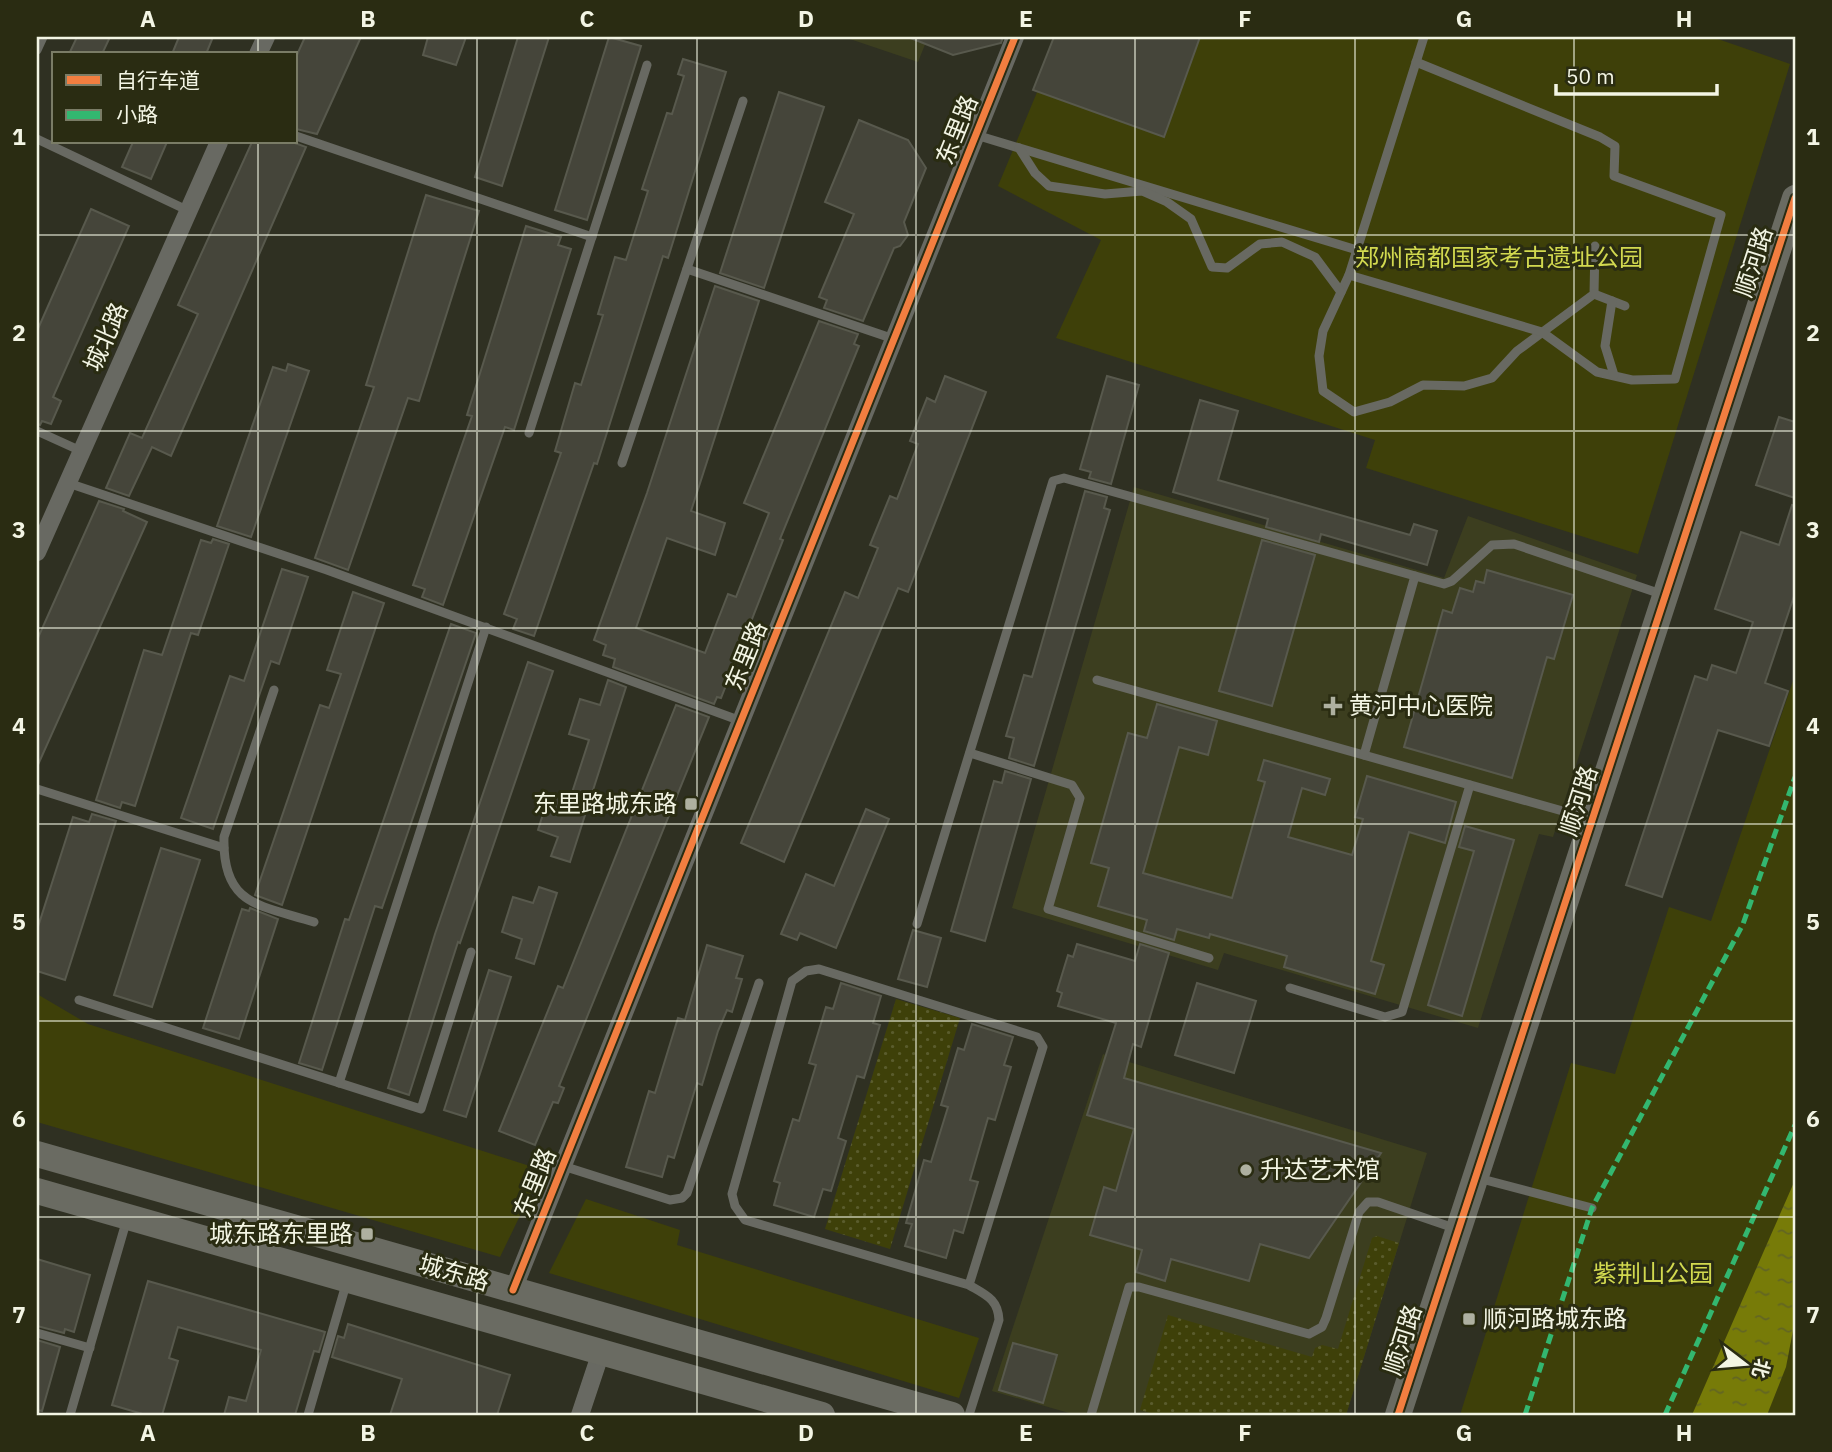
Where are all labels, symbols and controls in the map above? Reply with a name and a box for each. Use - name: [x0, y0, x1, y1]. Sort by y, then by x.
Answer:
- text: A: [140, 3, 156, 33]
- text: B: [360, 3, 376, 33]
- text: C: [580, 3, 595, 33]
- text: D: [798, 3, 814, 33]
- text: E: [1019, 3, 1033, 33]
- text: F: [1238, 3, 1252, 33]
- text: G: [1456, 3, 1472, 33]
- text: H: [1676, 3, 1692, 33]
- legend: [52, 52, 298, 144]
- scale bar: [1556, 52, 1716, 96]
- text: 50 m: [1566, 62, 1615, 90]
- text: 自行车道: [116, 66, 200, 94]
- street label: 东里路: [928, 90, 984, 169]
- text: 小路: [116, 100, 158, 128]
- text: 1: [12, 121, 26, 151]
- text: 1: [1806, 121, 1820, 151]
- street label: 顺河路: [1727, 223, 1779, 301]
- park label: 郑州商都国家考古遗址公园: [1355, 241, 1643, 273]
- street label: 城北路: [76, 297, 134, 376]
- text: 2: [12, 317, 26, 347]
- text: 2: [1806, 317, 1820, 347]
- text: 3: [12, 514, 26, 544]
- text: 3: [1806, 514, 1820, 544]
- street label: 东里路: [717, 616, 773, 695]
- place label: 黄河中心医院: [1349, 689, 1493, 721]
- marker: 黄河中心医院: [1323, 696, 1343, 716]
- text: 4: [12, 710, 26, 740]
- text: 4: [1806, 710, 1820, 740]
- street label: 顺河路: [1552, 762, 1604, 840]
- place label: 东里路城东路: [533, 787, 677, 819]
- marker: 东里路城东路: [683, 796, 699, 812]
- text: 5: [12, 906, 26, 936]
- text: 5: [1806, 906, 1820, 936]
- text: 6: [12, 1103, 26, 1133]
- text: 6: [1806, 1103, 1820, 1133]
- street label: 东里路: [506, 1143, 562, 1222]
- place label: 升达艺术馆: [1260, 1153, 1380, 1185]
- marker: 升达艺术馆: [1238, 1162, 1254, 1178]
- place label: 城东路东里路: [209, 1217, 353, 1249]
- marker: 城东路东里路: [359, 1226, 375, 1242]
- street label: 城东路: [415, 1247, 493, 1297]
- park label: 紫荆山公园: [1593, 1257, 1713, 1289]
- text: 7: [12, 1299, 26, 1329]
- text: 7: [1806, 1299, 1820, 1329]
- street label: 顺河路: [1376, 1301, 1428, 1379]
- place label: 顺河路城东路: [1483, 1302, 1627, 1334]
- marker: 顺河路城东路: [1461, 1311, 1477, 1327]
- north arrow: [1710, 1330, 1780, 1400]
- text: 北: [1747, 1356, 1775, 1381]
- text: A: [140, 1417, 156, 1447]
- text: B: [360, 1417, 376, 1447]
- text: C: [580, 1417, 595, 1447]
- text: D: [798, 1417, 814, 1447]
- text: E: [1019, 1417, 1033, 1447]
- text: F: [1238, 1417, 1252, 1447]
- text: G: [1456, 1417, 1472, 1447]
- text: H: [1676, 1417, 1692, 1447]

